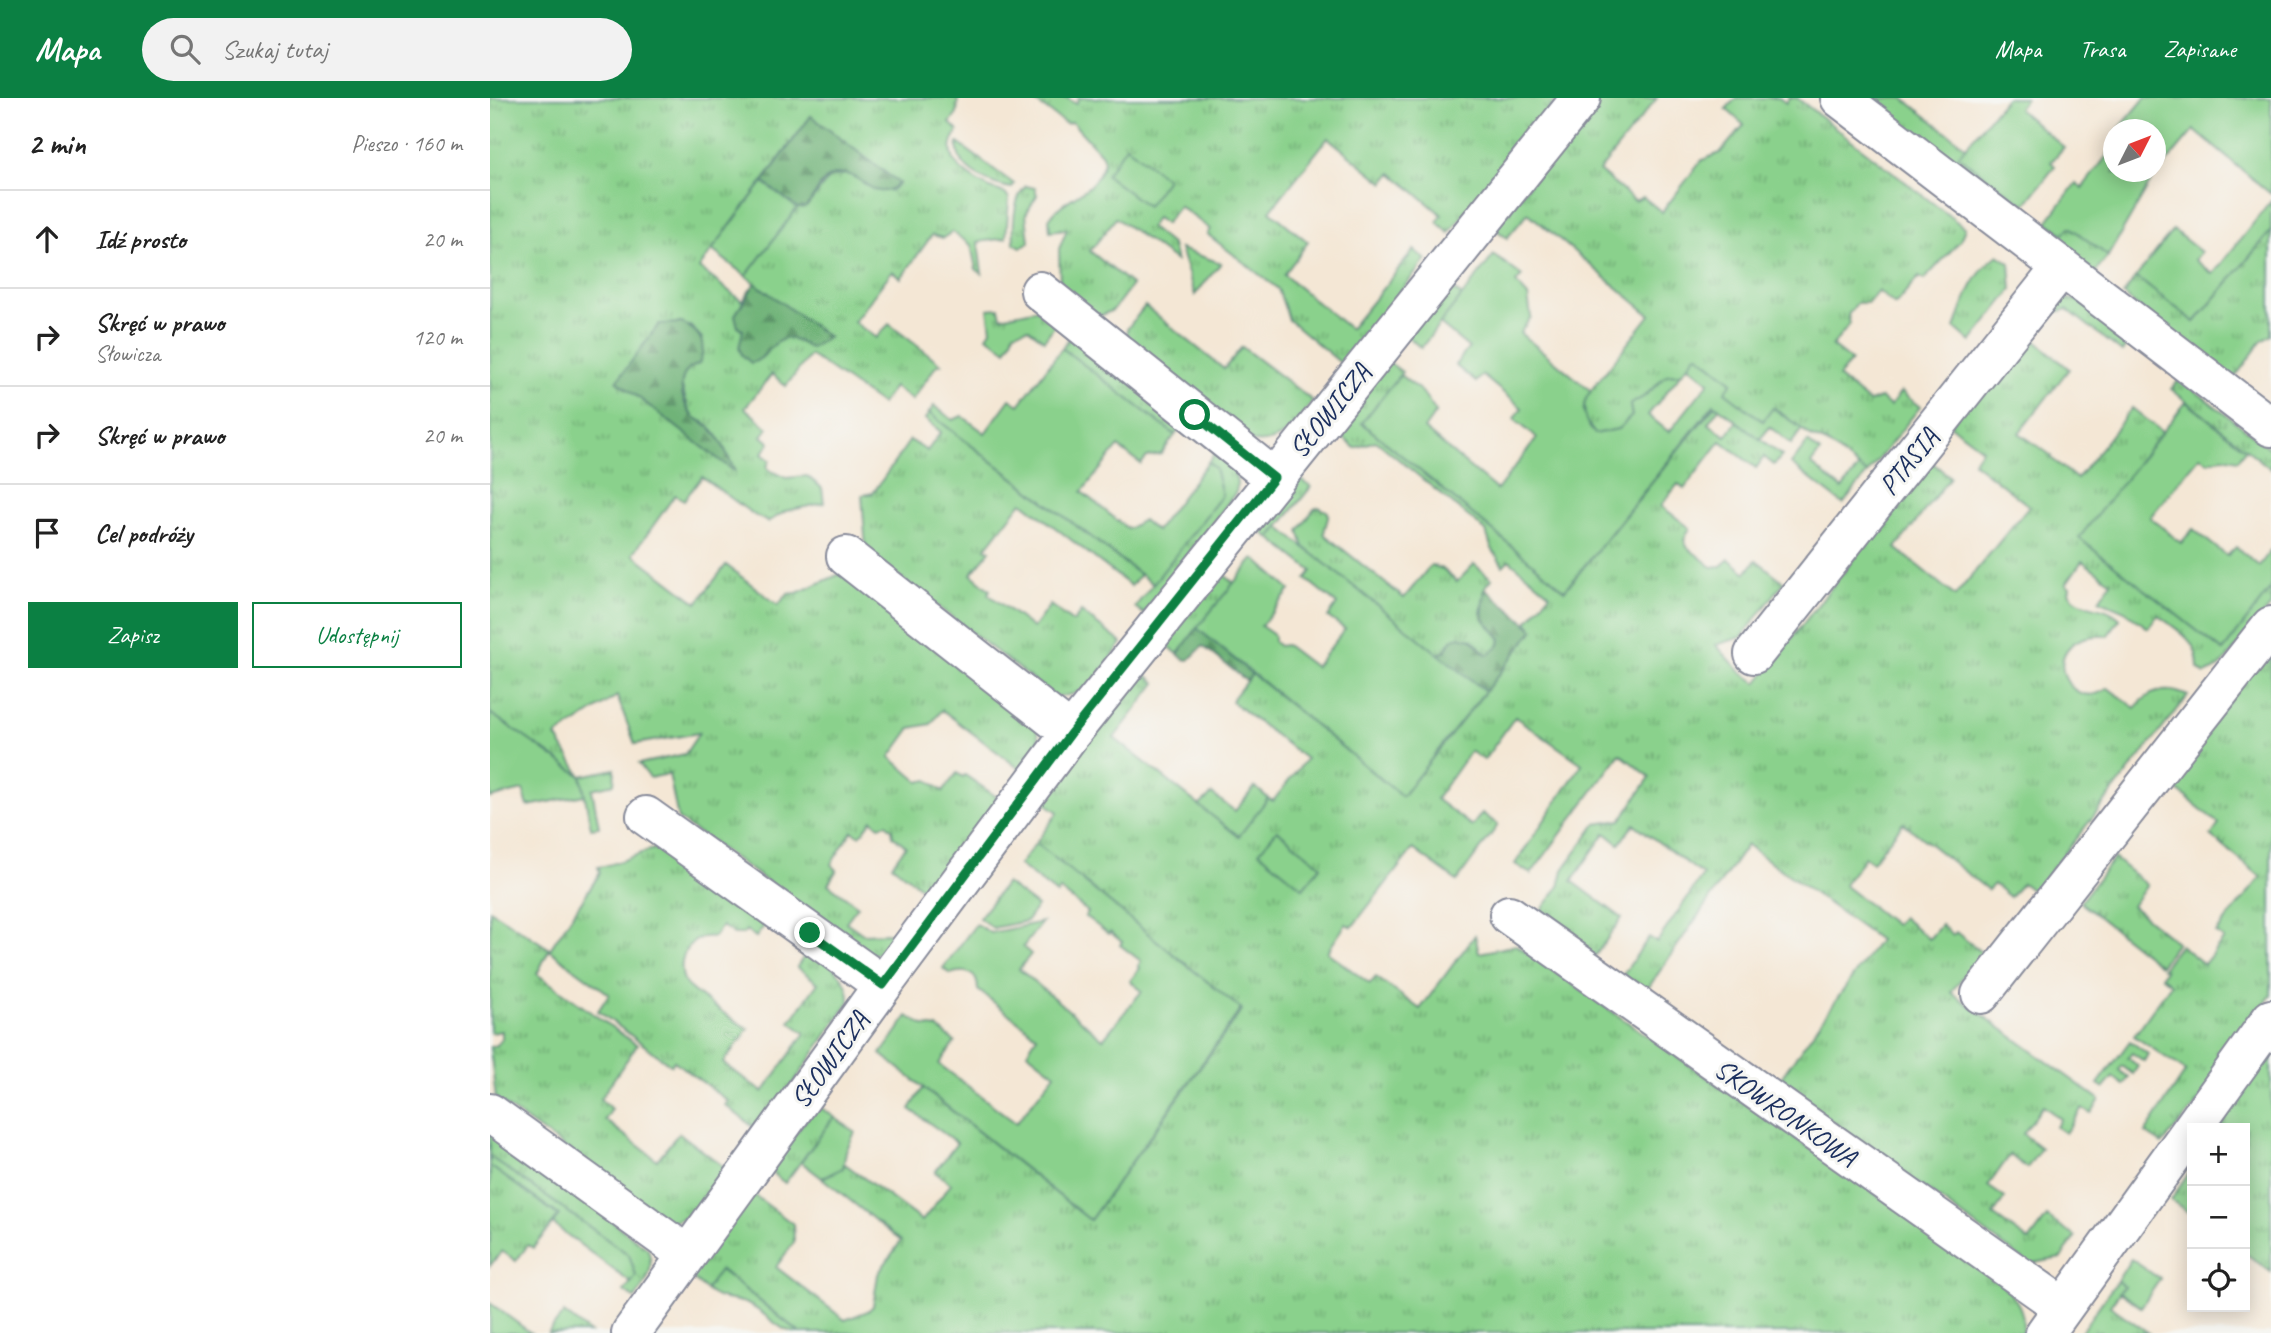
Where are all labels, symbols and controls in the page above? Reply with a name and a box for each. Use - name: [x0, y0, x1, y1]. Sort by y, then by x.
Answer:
- search box: [142, 18, 632, 81]
- text: Mapa: [35, 28, 100, 70]
- icon: search: [166, 30, 204, 68]
- text: Szukaj tutaj: [222, 33, 328, 66]
- text: Mapa: [1995, 34, 2041, 64]
- text: Trasa: [2079, 34, 2125, 64]
- text: Zapisane: [2163, 34, 2236, 64]
- north arrow: [2103, 119, 2166, 182]
- text: 2 min: [28, 125, 85, 163]
- text: Pieszo · 160 m: [351, 129, 462, 158]
- icon: ahead: [28, 220, 66, 258]
- text: Idź prosto: [95, 223, 186, 256]
- text: 20 m: [423, 225, 462, 254]
- text: Skręć w prawo: [95, 306, 224, 339]
- icon: right: [28, 318, 66, 356]
- text: 120 m: [413, 323, 462, 352]
- text: Słowicza: [95, 339, 160, 368]
- street label: SŁOWICZA: [1281, 355, 1379, 465]
- route start: [1179, 399, 1210, 430]
- icon: right: [28, 416, 66, 454]
- text: Skręć w prawo: [95, 419, 224, 452]
- street label: PTASIA: [1871, 420, 1947, 502]
- text: 20 m: [423, 421, 462, 450]
- icon: arrive: [28, 514, 66, 552]
- text: Cel podróży: [95, 517, 193, 550]
- button: Zapisz: [28, 602, 238, 668]
- button: Udostępnij: [252, 602, 462, 668]
- route end: [794, 917, 825, 948]
- street label: SŁOWICZA: [782, 1003, 877, 1115]
- street label: SKOWRONKOWA: [1708, 1051, 1865, 1175]
- map controls: [2187, 1123, 2250, 1312]
- button: +: [2187, 1123, 2250, 1186]
- button: −: [2187, 1186, 2250, 1249]
- button: locate: [2187, 1249, 2250, 1312]

